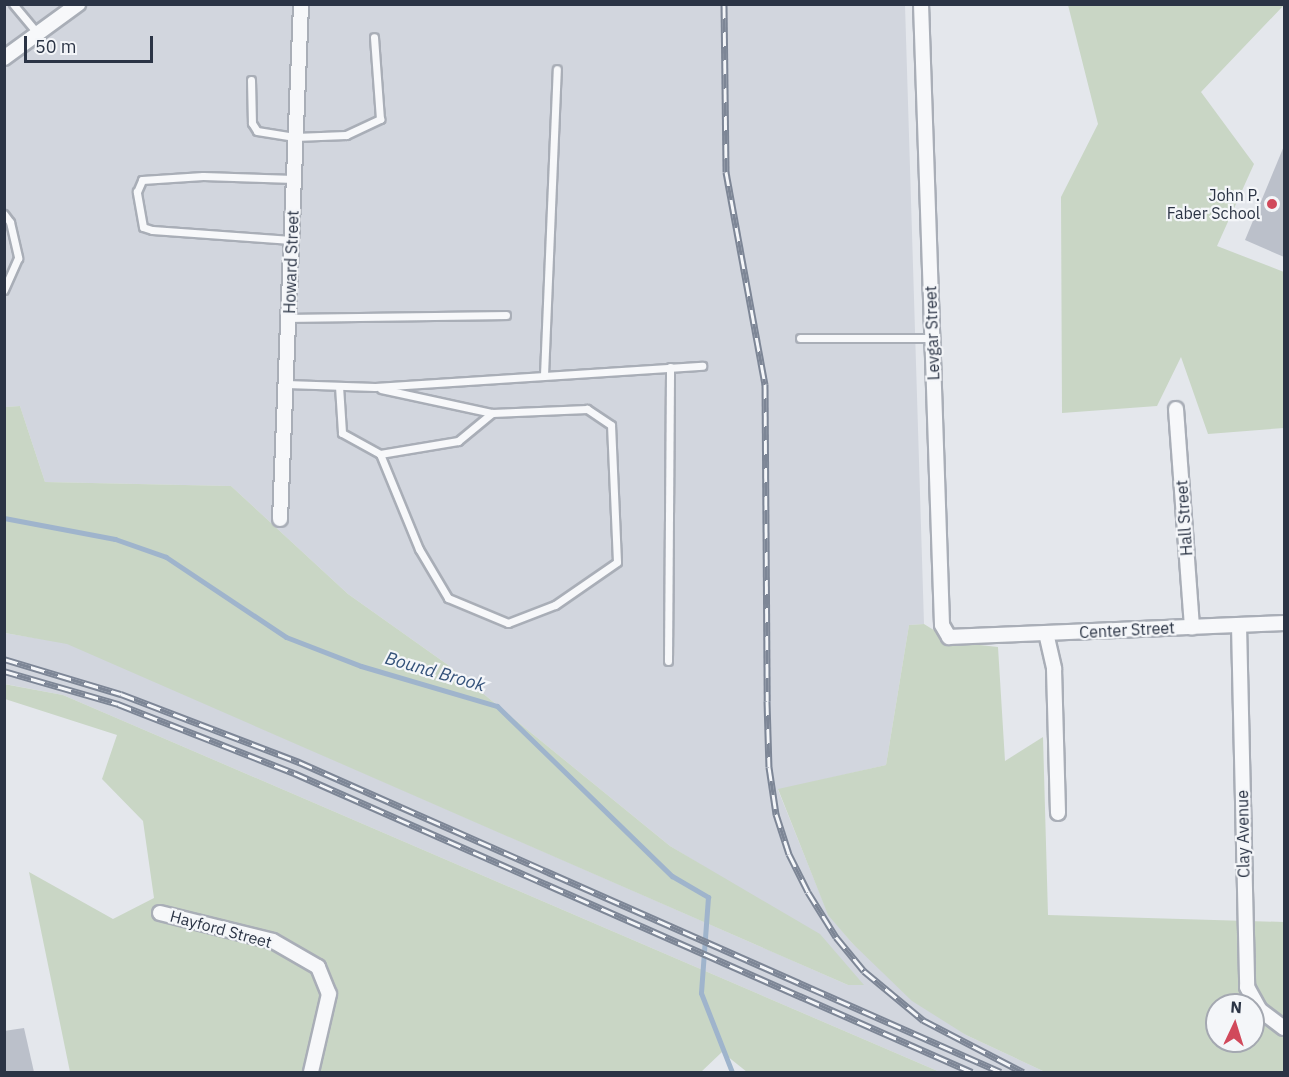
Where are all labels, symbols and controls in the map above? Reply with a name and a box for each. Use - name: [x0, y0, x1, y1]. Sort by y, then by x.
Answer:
- scale bar: [27, 24, 156, 62]
- text: 50 m: [35, 35, 77, 58]
- place label: John P. Faber School: [1167, 185, 1260, 223]
- marker: John P. Faber School: [1265, 197, 1279, 211]
- street label: Howard Street: [280, 210, 302, 314]
- street label: Levgar Street: [921, 285, 943, 381]
- street label: Hall Street: [1172, 479, 1196, 557]
- street label: Center Street: [1079, 618, 1175, 642]
- water label: Bound Brook: [383, 647, 487, 697]
- street label: Clay Avenue: [1233, 790, 1253, 878]
- street label: Hayford Street: [168, 906, 274, 952]
- north arrow: [1205, 993, 1265, 1053]
- text: N: [1230, 997, 1243, 1017]

